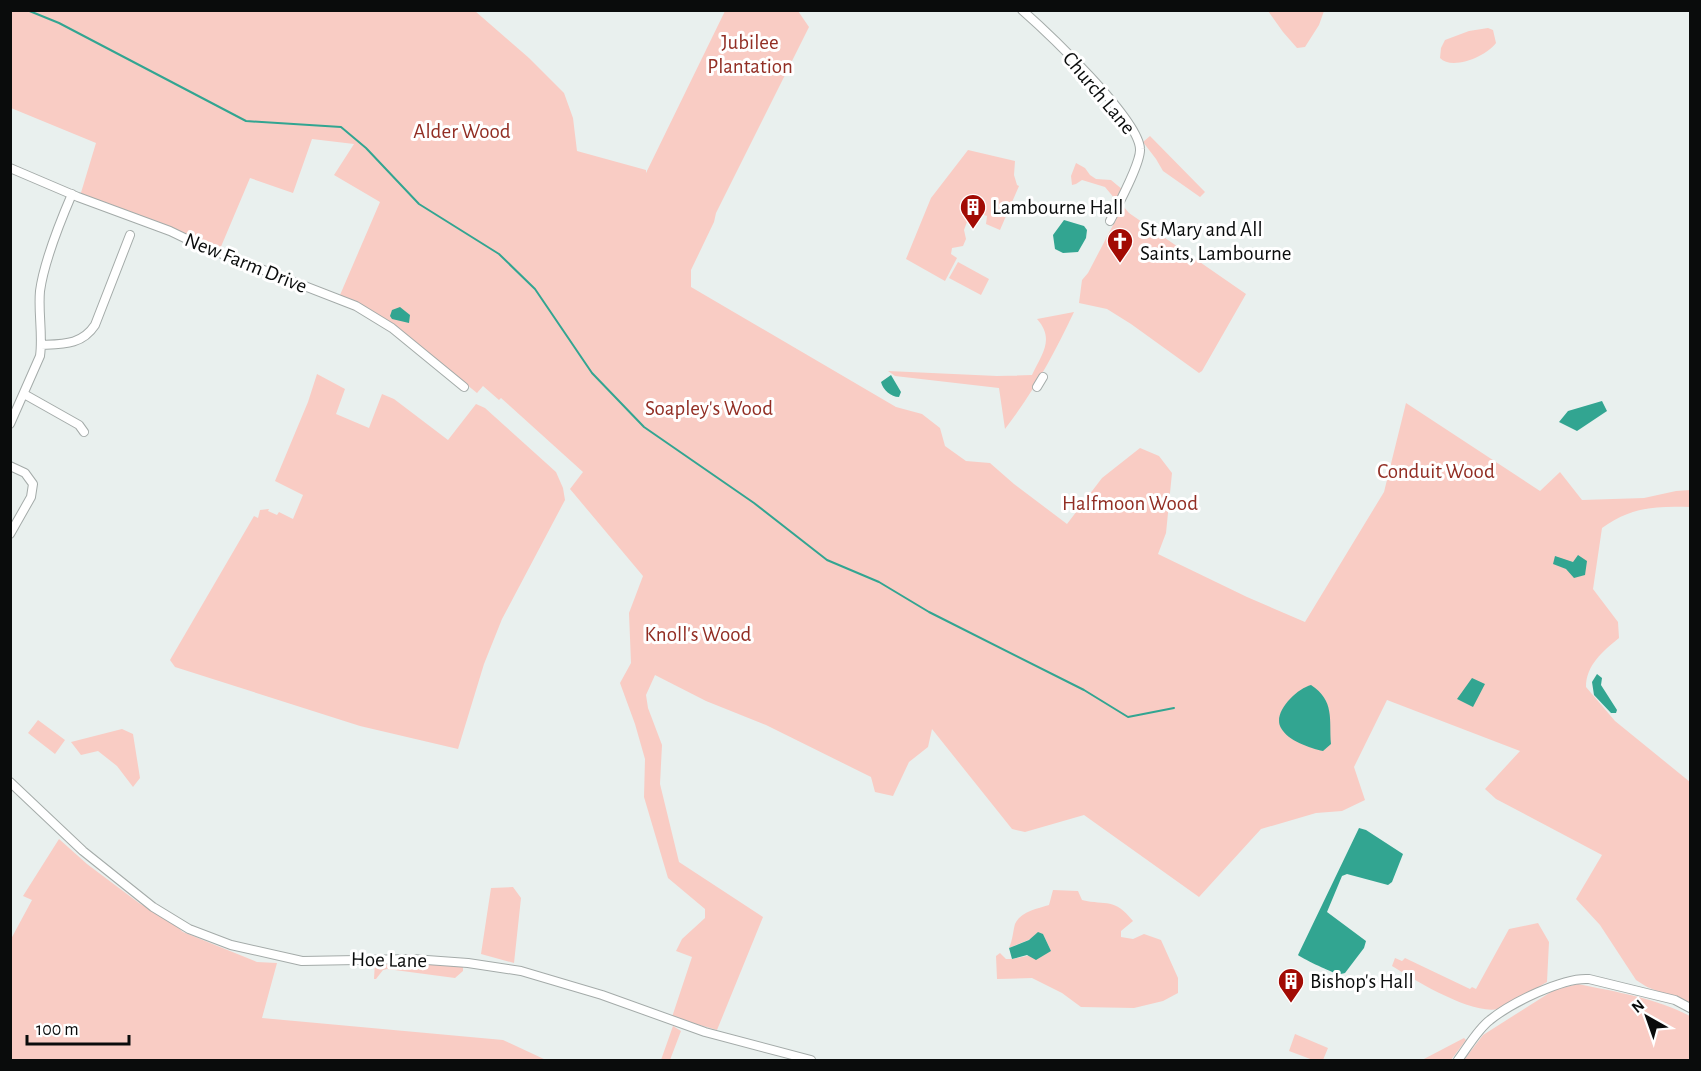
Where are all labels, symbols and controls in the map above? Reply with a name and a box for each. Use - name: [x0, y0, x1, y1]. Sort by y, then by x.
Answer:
- park label: Jubilee Plantation: [707, 32, 793, 77]
- street label: Church Lane: [1059, 48, 1139, 138]
- park label: Alder Wood: [413, 121, 511, 142]
- building icon: Lambourne Hall: [958, 192, 988, 230]
- place label: Lambourne Hall: [992, 197, 1123, 218]
- place label: St Mary and All Saints, Lambourne: [1140, 219, 1291, 264]
- church icon: St Mary and All Saints, Lambourne: [1105, 226, 1135, 264]
- street label: New Farm Drive: [182, 229, 310, 297]
- park label: Soapley's Wood: [645, 398, 773, 419]
- park label: Conduit Wood: [1377, 461, 1495, 482]
- park label: Halfmoon Wood: [1062, 493, 1198, 514]
- park label: Knoll's Wood: [645, 624, 752, 645]
- street label: Hoe Lane: [351, 949, 427, 971]
- building icon: Bishop's Hall: [1276, 966, 1306, 1004]
- place label: Bishop's Hall: [1310, 971, 1414, 992]
- north arrow: [1617, 987, 1677, 1047]
- text: N: [1629, 997, 1647, 1016]
- scale bar: [27, 1008, 129, 1046]
- text: 100 m: [36, 1021, 79, 1039]

